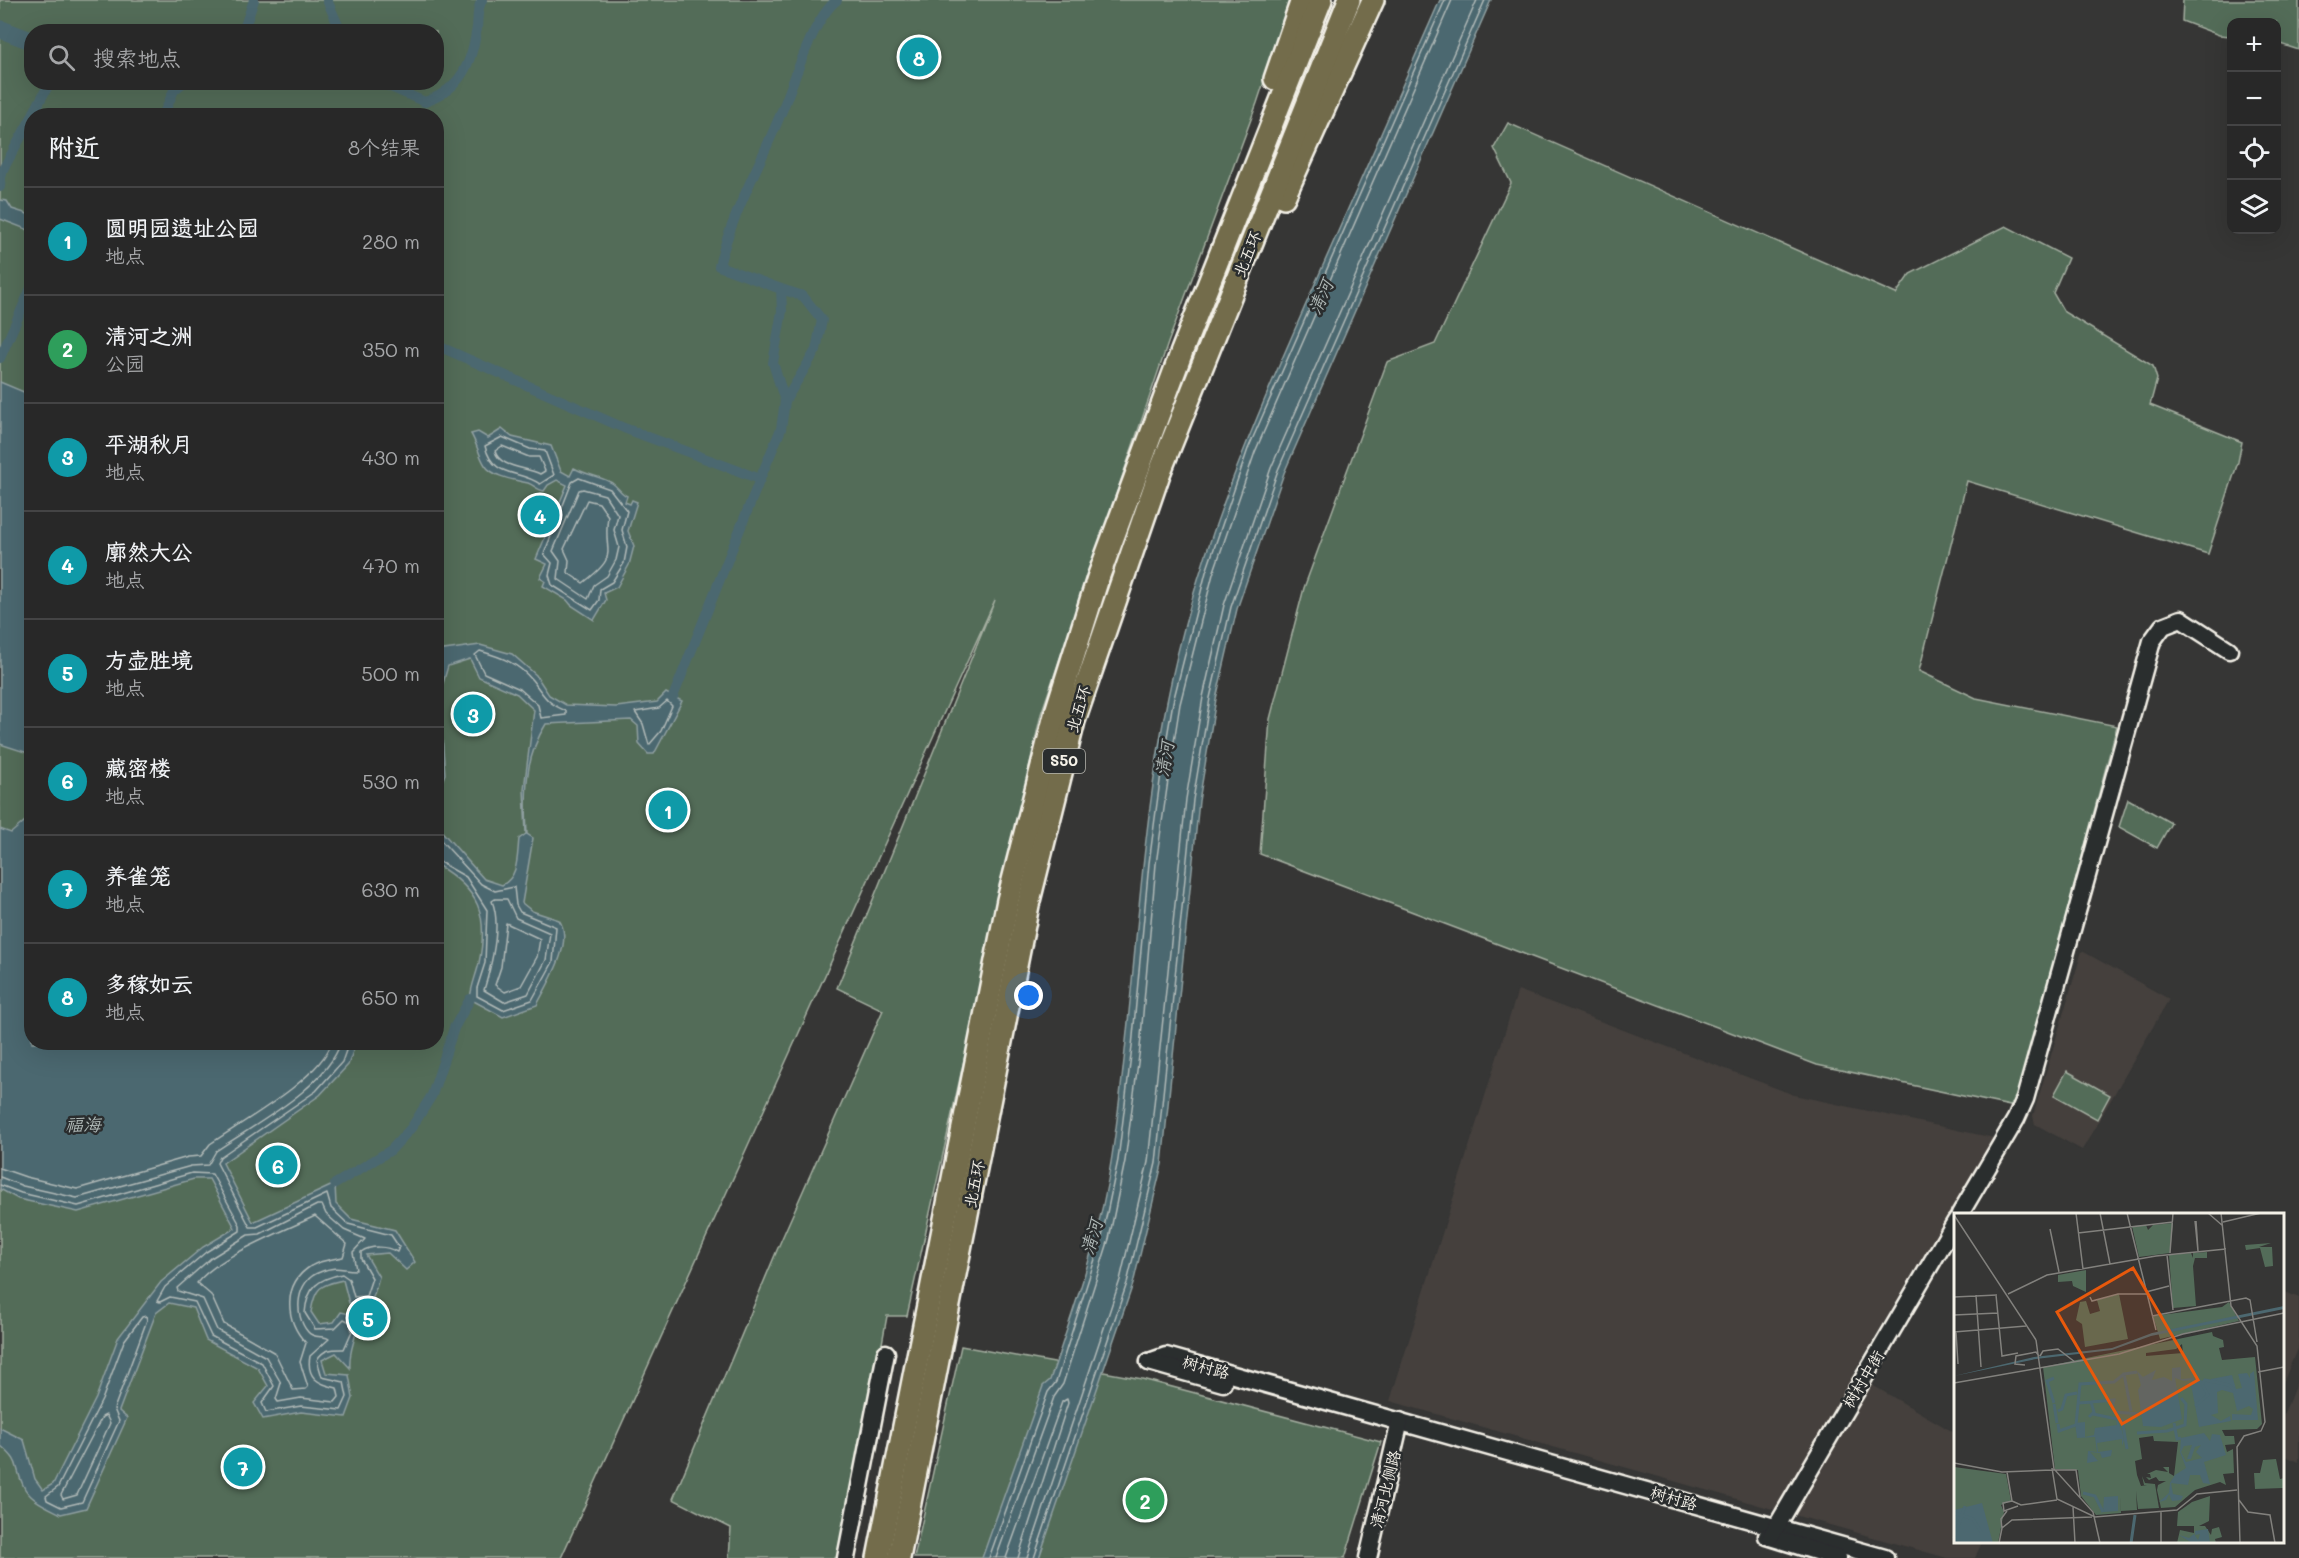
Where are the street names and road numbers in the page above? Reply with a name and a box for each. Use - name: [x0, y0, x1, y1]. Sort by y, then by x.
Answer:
- street label: 北五环: [1228, 228, 1265, 280]
- street label: 北五环: [1060, 683, 1095, 735]
- road number: S50: [1043, 749, 1085, 773]
- street label: 北五环: [959, 1158, 988, 1209]
- street label: 树村中街: [1837, 1346, 1888, 1412]
- street label: 树村路: [1180, 1350, 1232, 1383]
- street label: 清河北侧路: [1365, 1448, 1404, 1530]
- street label: 树村路: [1648, 1481, 1700, 1514]

